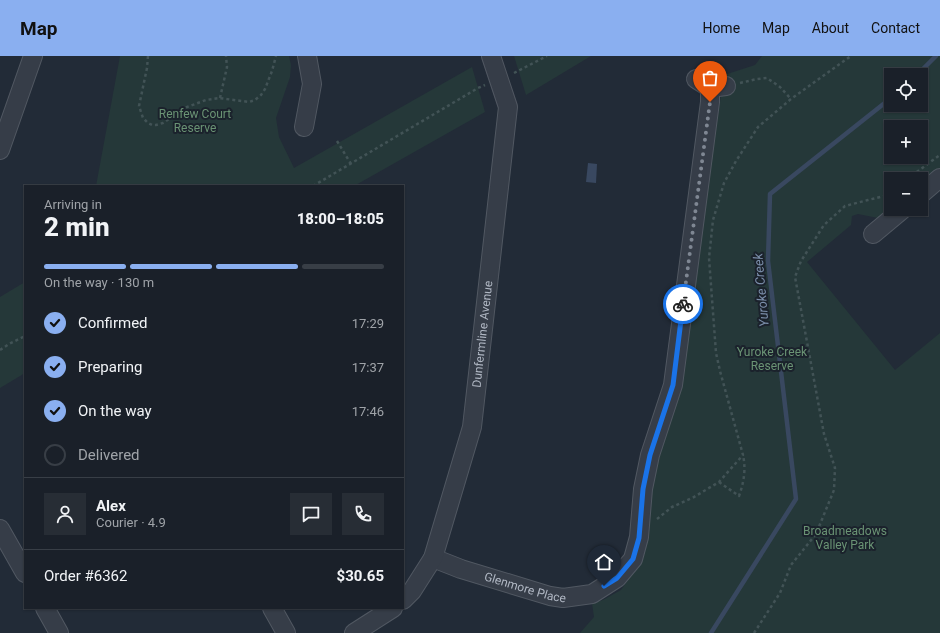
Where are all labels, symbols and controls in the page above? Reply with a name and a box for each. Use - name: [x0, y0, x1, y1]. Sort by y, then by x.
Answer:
- text: Map: [20, 17, 58, 40]
- text: Home: [702, 20, 740, 36]
- text: Map: [762, 20, 790, 36]
- text: About: [812, 20, 849, 36]
- text: Contact: [871, 20, 920, 36]
- pin: [693, 61, 727, 102]
- icon: bag: [699, 67, 721, 89]
- map controls: [884, 68, 928, 216]
- button: locate: [884, 68, 928, 112]
- park label: Renfew Court Reserve: [159, 107, 231, 135]
- button: +: [884, 120, 928, 164]
- button: −: [884, 172, 928, 216]
- text: Arriving in: [44, 197, 102, 212]
- text: 18:00–18:05: [297, 210, 384, 228]
- text: 2 min: [44, 212, 110, 242]
- water label: Yuroke Creek: [750, 252, 772, 327]
- text: On the way · 130 m: [44, 275, 154, 290]
- street label: Dunfermline Avenue: [469, 280, 495, 388]
- courier: [663, 284, 703, 324]
- icon: bike: [672, 293, 694, 315]
- icon: check: [44, 312, 66, 334]
- text: Confirmed: [78, 314, 148, 332]
- text: 17:29: [352, 316, 384, 331]
- park label: Yuroke Creek Reserve: [737, 345, 808, 373]
- icon: check: [44, 356, 66, 378]
- text: Preparing: [78, 358, 142, 376]
- text: 17:37: [352, 360, 384, 375]
- icon: check: [44, 400, 66, 422]
- text: On the way: [78, 402, 152, 420]
- text: 17:46: [352, 404, 384, 419]
- text: Delivered: [78, 446, 140, 464]
- button: person: [44, 493, 86, 535]
- button: chat: [290, 493, 332, 535]
- button: phone: [342, 493, 384, 535]
- text: Alex: [96, 497, 126, 515]
- text: Courier · 4.9: [96, 515, 166, 530]
- park label: Broadmeadows Valley Park: [803, 524, 887, 552]
- pin: [587, 545, 621, 586]
- icon: home: [593, 551, 615, 573]
- text: Order #6362: [44, 567, 127, 585]
- text: $30.65: [337, 567, 384, 585]
- street label: Glenmore Place: [483, 569, 567, 605]

